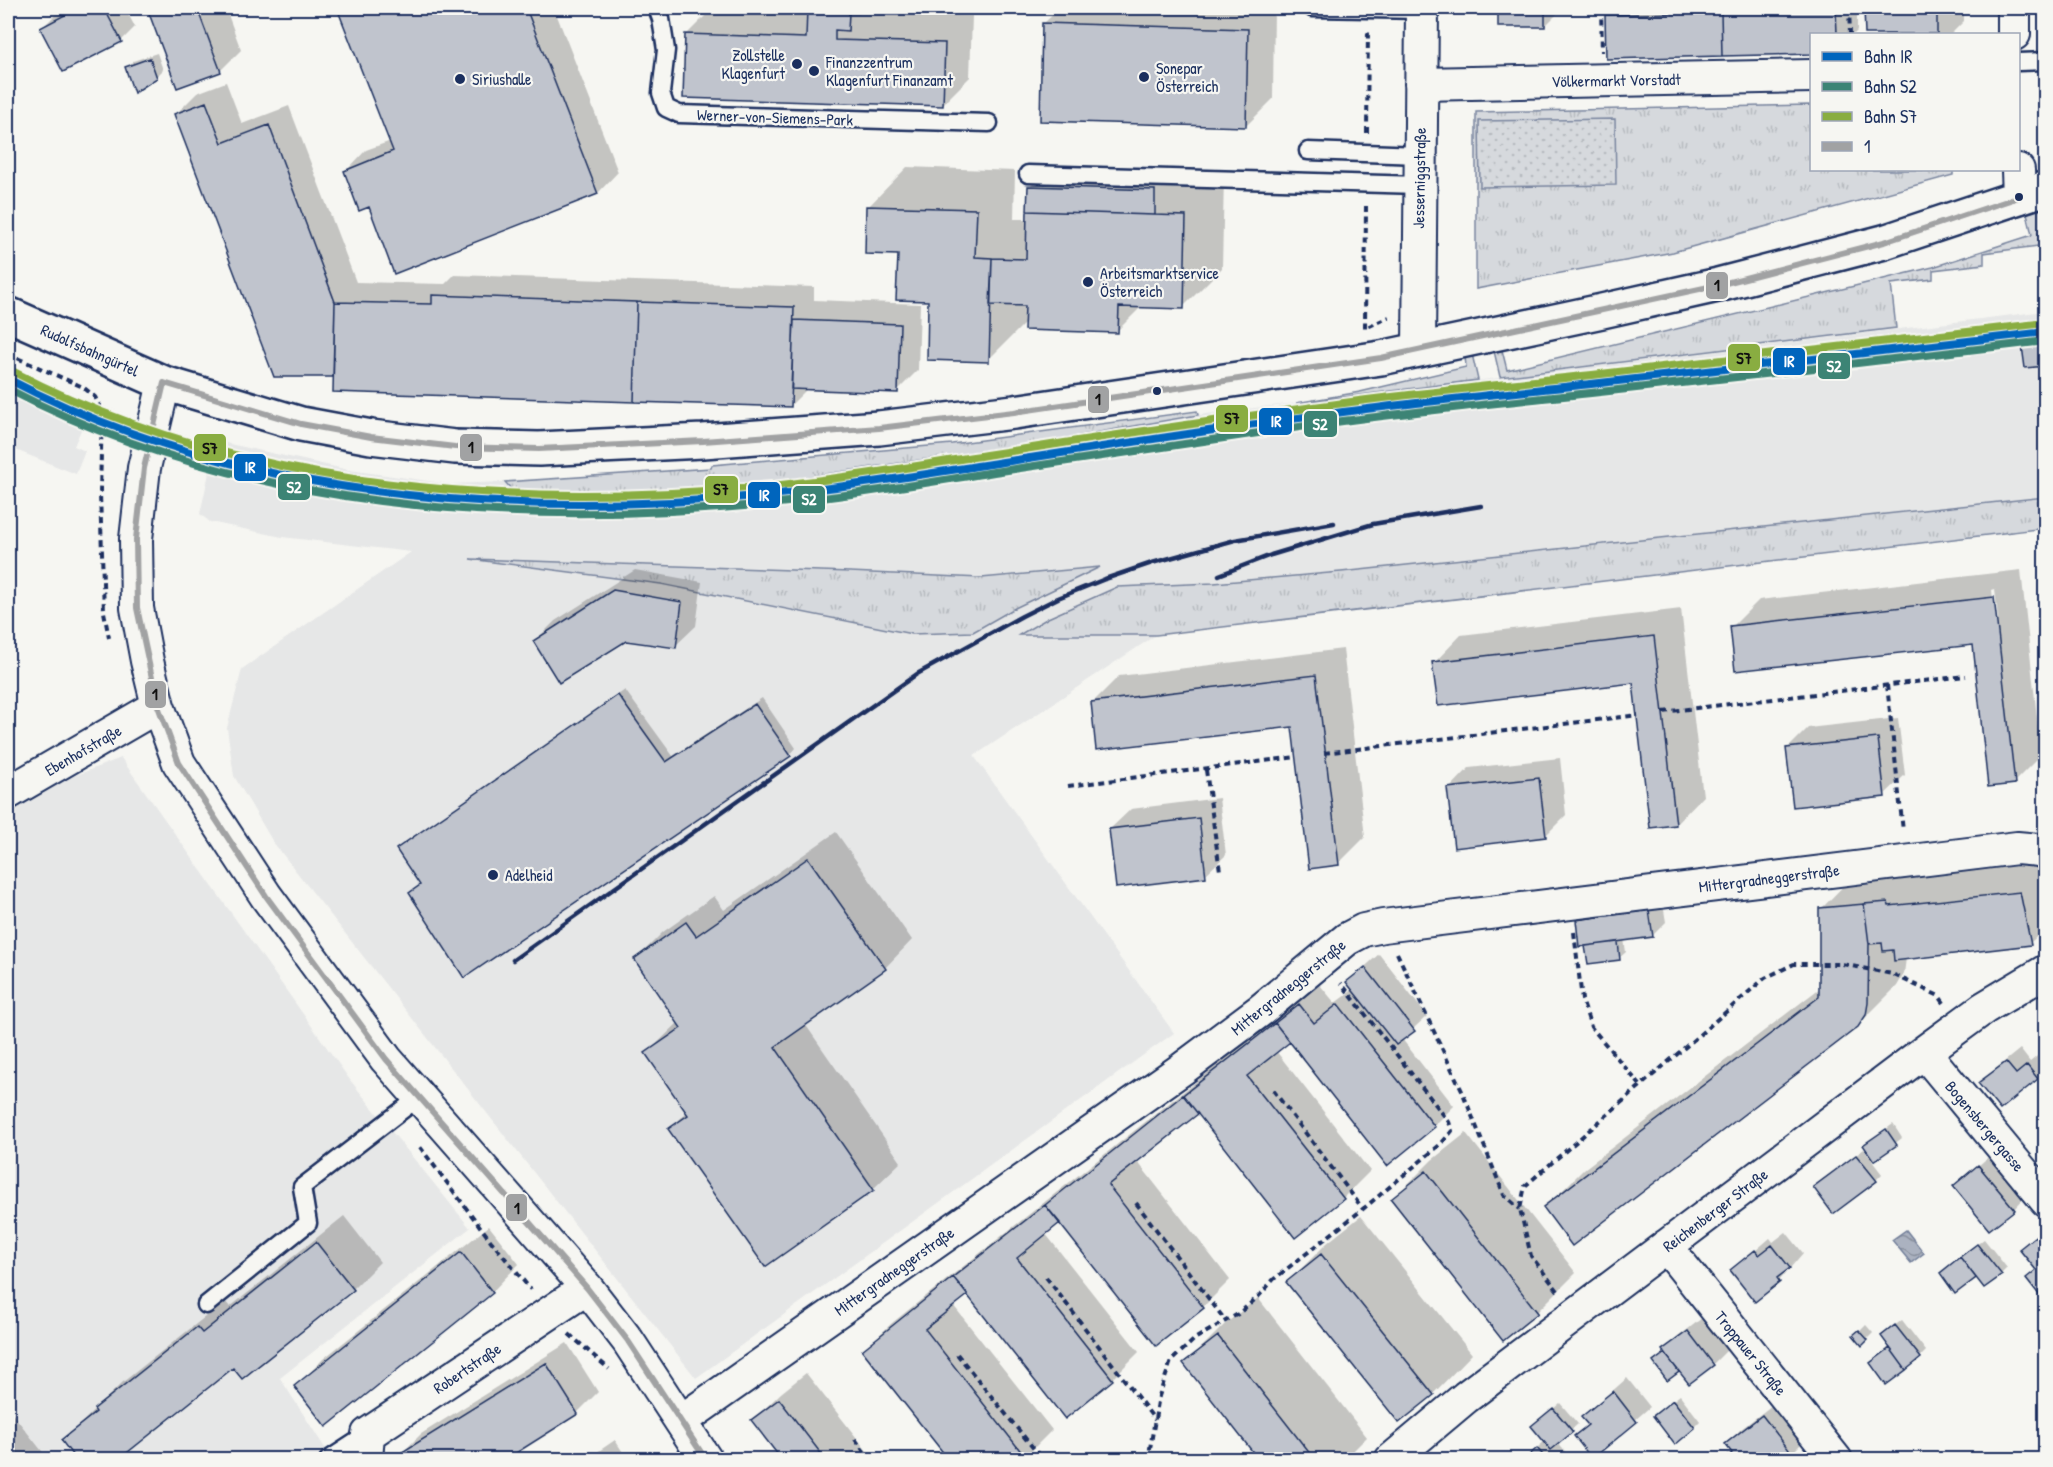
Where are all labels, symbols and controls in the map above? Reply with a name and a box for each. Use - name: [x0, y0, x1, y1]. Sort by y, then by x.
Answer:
- legend: [1810, 33, 2020, 171]
- place label: Zollstelle Klagenfurt: [722, 44, 786, 84]
- text: Bahn IR: [1864, 44, 1912, 69]
- place label: Finanzzentrum Klagenfurt Finanzamt: [825, 51, 953, 91]
- marker: Zollstelle Klagenfurt: [790, 57, 804, 71]
- place label: Sonepar Österreich: [1156, 57, 1218, 97]
- marker: Finanzzentrum Klagenfurt Finanzamt: [807, 64, 821, 78]
- place label: Siriushalle: [472, 68, 532, 90]
- street label: Völkermarkt Vorstadt: [1551, 68, 1681, 92]
- marker: Sonepar Österreich: [1137, 70, 1151, 84]
- marker: Siriushalle: [453, 72, 467, 86]
- text: Bahn S2: [1864, 74, 1917, 99]
- street label: Werner-von-Siemens-Park: [696, 103, 854, 131]
- text: Bahn S7: [1864, 104, 1917, 129]
- street label: Jesserniggstraße: [1407, 127, 1431, 229]
- text: 1: [1864, 134, 1871, 159]
- unlabelled marker: [2013, 191, 2025, 203]
- place label: Arbeitsmarktservice Österreich: [1100, 262, 1220, 302]
- line badge: 1: [1705, 271, 1729, 300]
- text: 1: [1714, 274, 1720, 296]
- marker: Arbeitsmarktservice Österreich: [1081, 275, 1095, 289]
- street label: Rudolfsbahngürtel: [38, 319, 143, 382]
- line badge: S7: [1727, 343, 1761, 372]
- text: S7: [1736, 347, 1752, 369]
- line badge: IR: [1772, 347, 1806, 376]
- text: IR: [1783, 350, 1795, 372]
- line badge: S2: [1817, 352, 1851, 380]
- text: S2: [1827, 355, 1842, 377]
- line badge: 1: [1087, 385, 1110, 414]
- unlabelled marker: [1151, 385, 1163, 397]
- text: 1: [1095, 388, 1101, 410]
- line badge: S7: [1215, 404, 1249, 433]
- text: S7: [1224, 407, 1240, 429]
- line badge: IR: [1258, 407, 1293, 436]
- text: IR: [1270, 410, 1282, 432]
- line badge: S2: [1303, 410, 1338, 438]
- text: S2: [1313, 413, 1328, 435]
- line badge: S7: [193, 433, 227, 462]
- line badge: 1: [459, 433, 483, 462]
- text: 1: [468, 436, 474, 458]
- text: S7: [202, 437, 218, 459]
- line badge: IR: [233, 453, 267, 482]
- text: IR: [244, 456, 256, 478]
- line badge: S2: [277, 473, 311, 501]
- line badge: S7: [704, 475, 739, 504]
- text: S2: [287, 476, 302, 498]
- text: S7: [713, 478, 729, 500]
- line badge: IR: [747, 481, 781, 509]
- text: IR: [758, 484, 770, 506]
- line badge: S2: [792, 485, 826, 514]
- text: S2: [802, 488, 817, 510]
- line badge: 1: [144, 680, 167, 709]
- text: 1: [152, 683, 158, 705]
- street label: Ebenhofstraße: [41, 719, 126, 781]
- street label: Mittergradneggerstraße: [1697, 858, 1841, 898]
- place label: Adelheid: [505, 864, 553, 886]
- marker: Adelheid: [486, 868, 500, 882]
- street label: Mittergradneggerstraße: [1226, 933, 1350, 1040]
- street label: Bogensbergergasse: [1940, 1076, 2030, 1177]
- street label: Reichenberger Straße: [1658, 1163, 1773, 1257]
- line badge: 1: [505, 1193, 528, 1222]
- text: 1: [514, 1197, 520, 1219]
- street label: Mittergradneggerstraße: [830, 1221, 959, 1321]
- street label: Troppauer Straße: [1710, 1306, 1792, 1400]
- street label: Robertstraße: [429, 1337, 506, 1399]

